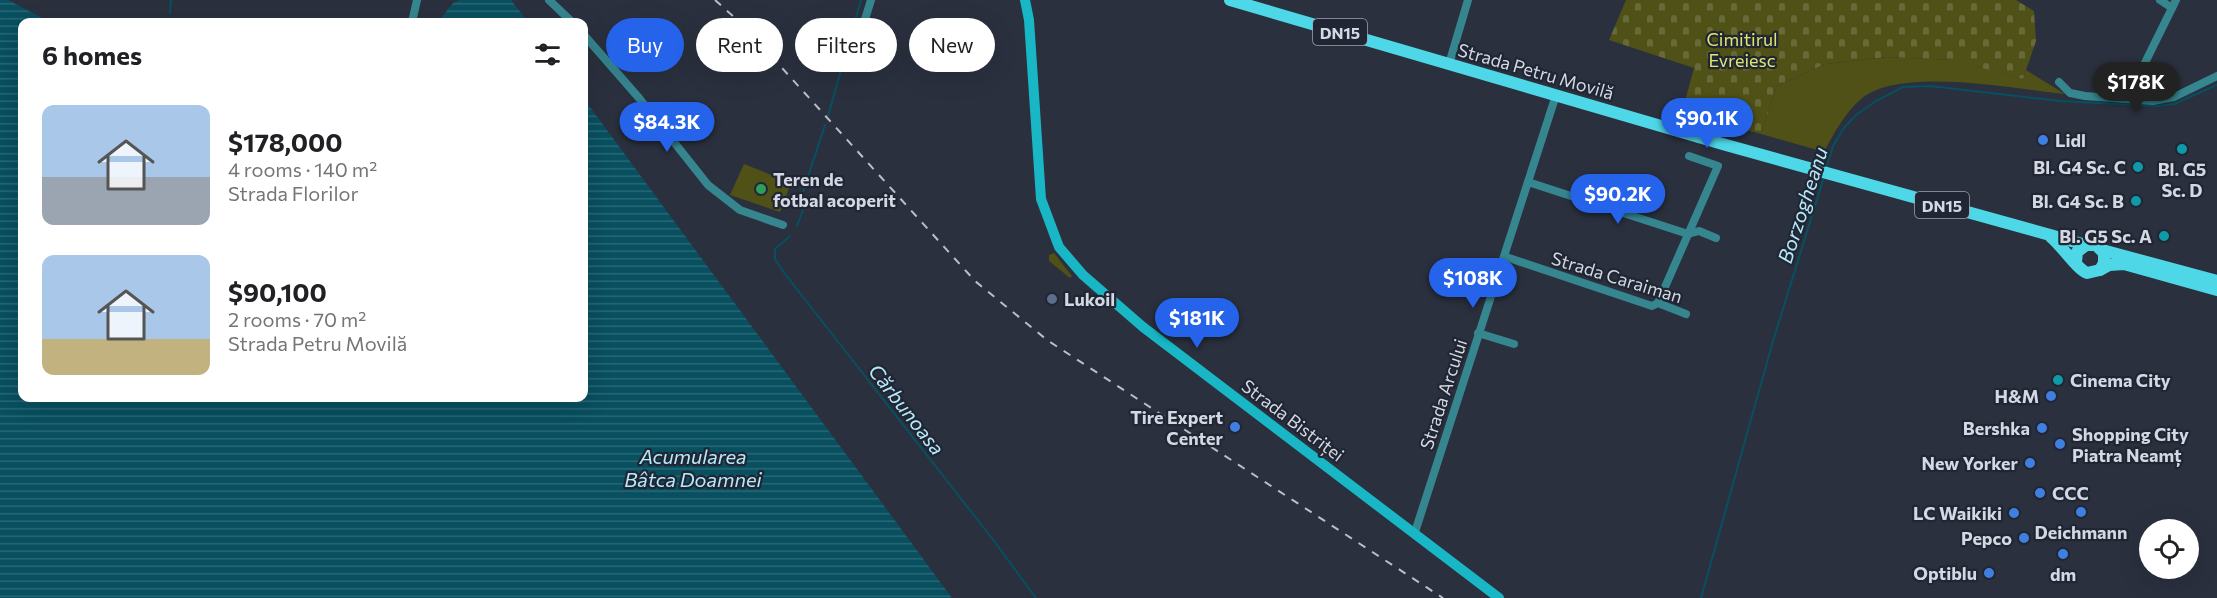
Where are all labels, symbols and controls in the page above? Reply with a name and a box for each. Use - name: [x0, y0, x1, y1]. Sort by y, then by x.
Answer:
- chip: Buy: [606, 18, 684, 72]
- chip: Rent: [696, 18, 783, 72]
- chip: Filters: [795, 18, 897, 72]
- chip: New: [909, 18, 995, 72]
- road number: DN15: [1313, 19, 1367, 45]
- park label: Cimitirul Evreiesc: [1706, 28, 1778, 71]
- icon: filters: [531, 38, 564, 71]
- street label: Strada Petru Movilă: [1455, 38, 1617, 104]
- text: 6 homes: [42, 39, 142, 70]
- pin: $178K: [2094, 62, 2178, 113]
- text: $178K: [2107, 69, 2165, 93]
- pin: $90.1K: [1658, 98, 1756, 149]
- pin: $84.3K: [618, 102, 716, 153]
- text: $90.1K: [1675, 105, 1739, 129]
- text: $84.3K: [634, 109, 700, 133]
- text: $178,000: [228, 126, 343, 157]
- icon: home: [90, 129, 162, 201]
- place label: Lidl: [2055, 129, 2086, 151]
- marker: Lidl: [2036, 133, 2050, 147]
- marker: Bl. G5 Sc. D: [2175, 142, 2189, 156]
- water label: Borzogheanu: [1772, 144, 1832, 266]
- place label: Bl. G4 Sc. C: [2033, 156, 2126, 178]
- text: 4 rooms · 140 m²: [228, 157, 377, 181]
- place label: Bl. G5 Sc. D: [2158, 158, 2206, 201]
- marker: Bl. G4 Sc. C: [2131, 160, 2145, 174]
- place label: Teren de fotbal acoperit: [773, 168, 896, 211]
- pin: $90.2K: [1569, 174, 1667, 225]
- text: Strada Florilor: [228, 181, 358, 205]
- text: $90.2K: [1584, 181, 1652, 205]
- marker: Teren de fotbal acoperit: [754, 182, 768, 196]
- place label: Bl. G4 Sc. B: [2032, 190, 2124, 212]
- road number: DN15: [1915, 192, 1969, 218]
- marker: Bl. G4 Sc. B: [2129, 194, 2143, 208]
- place label: Bl. G5 Sc. A: [2059, 225, 2152, 247]
- marker: Bl. G5 Sc. A: [2157, 229, 2171, 243]
- street label: Strada Caraiman: [1549, 247, 1685, 307]
- pin: $108K: [1431, 258, 1515, 309]
- text: $108K: [1443, 265, 1503, 289]
- text: $90,100: [228, 276, 327, 307]
- icon: home: [90, 279, 162, 351]
- place label: Lukoil: [1064, 288, 1115, 310]
- marker: Lukoil: [1045, 292, 1059, 306]
- pin: $181K: [1155, 298, 1239, 349]
- text: $181K: [1169, 305, 1225, 329]
- text: 2 rooms · 70 m²: [228, 307, 366, 331]
- text: Strada Petru Movilă: [228, 331, 407, 355]
- street label: Strada Arcului: [1415, 336, 1471, 452]
- water label: Cărbunoasa: [864, 359, 950, 459]
- place label: Cinema City: [2070, 369, 2171, 391]
- marker: Cinema City: [2051, 373, 2065, 387]
- street label: Strada Bistriței: [1237, 374, 1348, 466]
- place label: H&M: [1994, 385, 2039, 407]
- marker: H&M: [2044, 389, 2058, 403]
- place label: Tire Expert Center: [1130, 406, 1224, 449]
- place label: Bershka: [1963, 417, 2030, 439]
- marker: Tire Expert Center: [1228, 420, 1242, 434]
- marker: Bershka: [2035, 421, 2049, 435]
- place label: Shopping City Piatra Neamț: [2072, 423, 2189, 467]
- marker: Shopping City Piatra Neamț: [2053, 437, 2067, 451]
- water label: Acumularea Bâtca Doamnei: [624, 444, 762, 491]
- place label: New Yorker: [1921, 452, 2019, 474]
- marker: New Yorker: [2023, 456, 2037, 470]
- place label: CCC: [2052, 482, 2089, 504]
- marker: CCC: [2033, 486, 2047, 500]
- place label: LC Waikiki: [1913, 502, 2002, 524]
- marker: Deichmann: [2074, 505, 2088, 519]
- marker: LC Waikiki: [2007, 506, 2021, 520]
- map controls: [2139, 519, 2199, 579]
- button: locate: [2139, 519, 2199, 579]
- place label: Deichmann: [2035, 521, 2127, 543]
- place label: Pepco: [1961, 527, 2012, 549]
- marker: Pepco: [2017, 531, 2031, 545]
- marker: dm: [2056, 547, 2070, 561]
- place label: Optiblu: [1913, 562, 1977, 584]
- place label: dm: [2050, 563, 2076, 585]
- marker: Optiblu: [1982, 566, 1996, 580]

